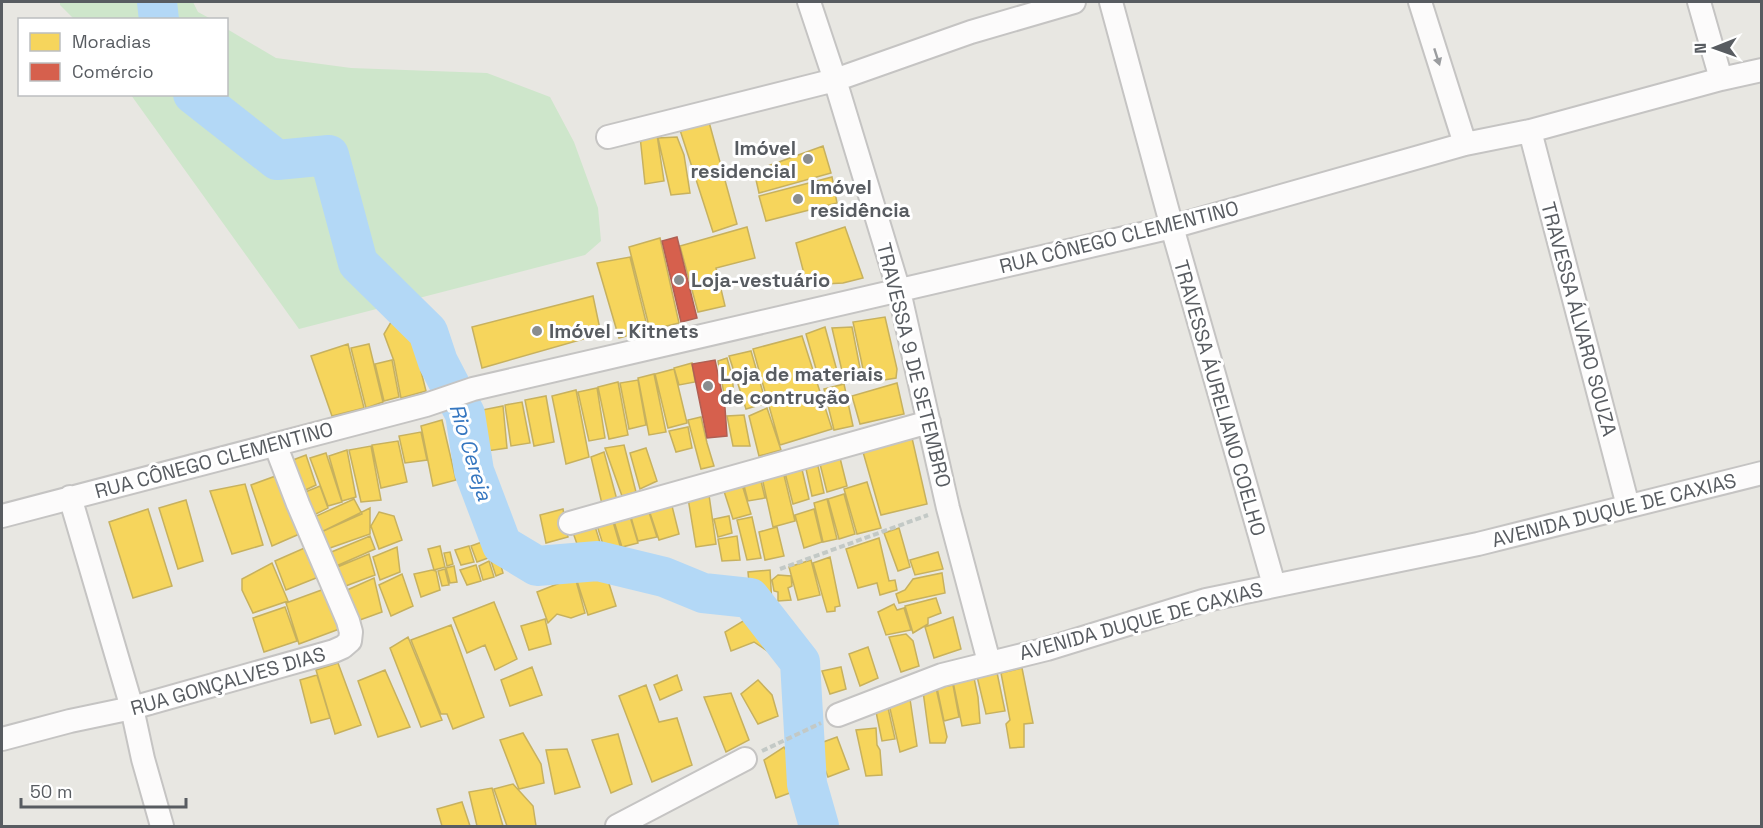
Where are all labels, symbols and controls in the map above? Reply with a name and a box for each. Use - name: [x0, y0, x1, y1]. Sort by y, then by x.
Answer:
- legend: [18, 18, 228, 96]
- north arrow: [1685, 18, 1745, 78]
- text: Moradias: [72, 30, 151, 53]
- text: N: [1690, 43, 1711, 54]
- one-way arrow: [1433, 48, 1443, 66]
- text: Comércio: [72, 60, 154, 83]
- place label: Imóvel residencial: [691, 135, 796, 184]
- marker: Imóvel residencial: [801, 152, 815, 166]
- place label: Imóvel residência: [810, 174, 911, 223]
- marker: Imóvel residência: [791, 192, 805, 206]
- street label: RUA CÔNEGO CLEMENTINO: [997, 195, 1241, 279]
- street label: TRAVESSA ÁLVARO SOUZA: [1535, 199, 1623, 439]
- street label: TRAVESSA 9 DE SETEMBRO: [871, 240, 957, 490]
- street label: TRAVESSA ÁURELIANO COELHO: [1168, 257, 1272, 539]
- place label: Loja-vestuário: [691, 267, 830, 293]
- marker: Loja-vestuário: [672, 273, 686, 287]
- place label: Imóvel - Kitnets: [549, 318, 699, 344]
- marker: Imóvel - Kitnets: [530, 324, 544, 338]
- place label: Loja de materiais de contrução: [720, 361, 883, 410]
- marker: Loja de materiais de contrução: [701, 379, 715, 393]
- water label: Rio Cereja: [443, 400, 499, 505]
- street label: RUA CÔNEGO CLEMENTINO: [92, 416, 336, 504]
- street label: AVENIDA DUQUE DE CAXIAS: [1489, 467, 1739, 553]
- street label: AVENIDA DUQUE DE CAXIAS: [1016, 576, 1266, 666]
- street label: RUA GONÇALVES DIAS: [127, 641, 329, 721]
- scale bar: [21, 771, 186, 809]
- text: 50 m: [30, 780, 72, 803]

